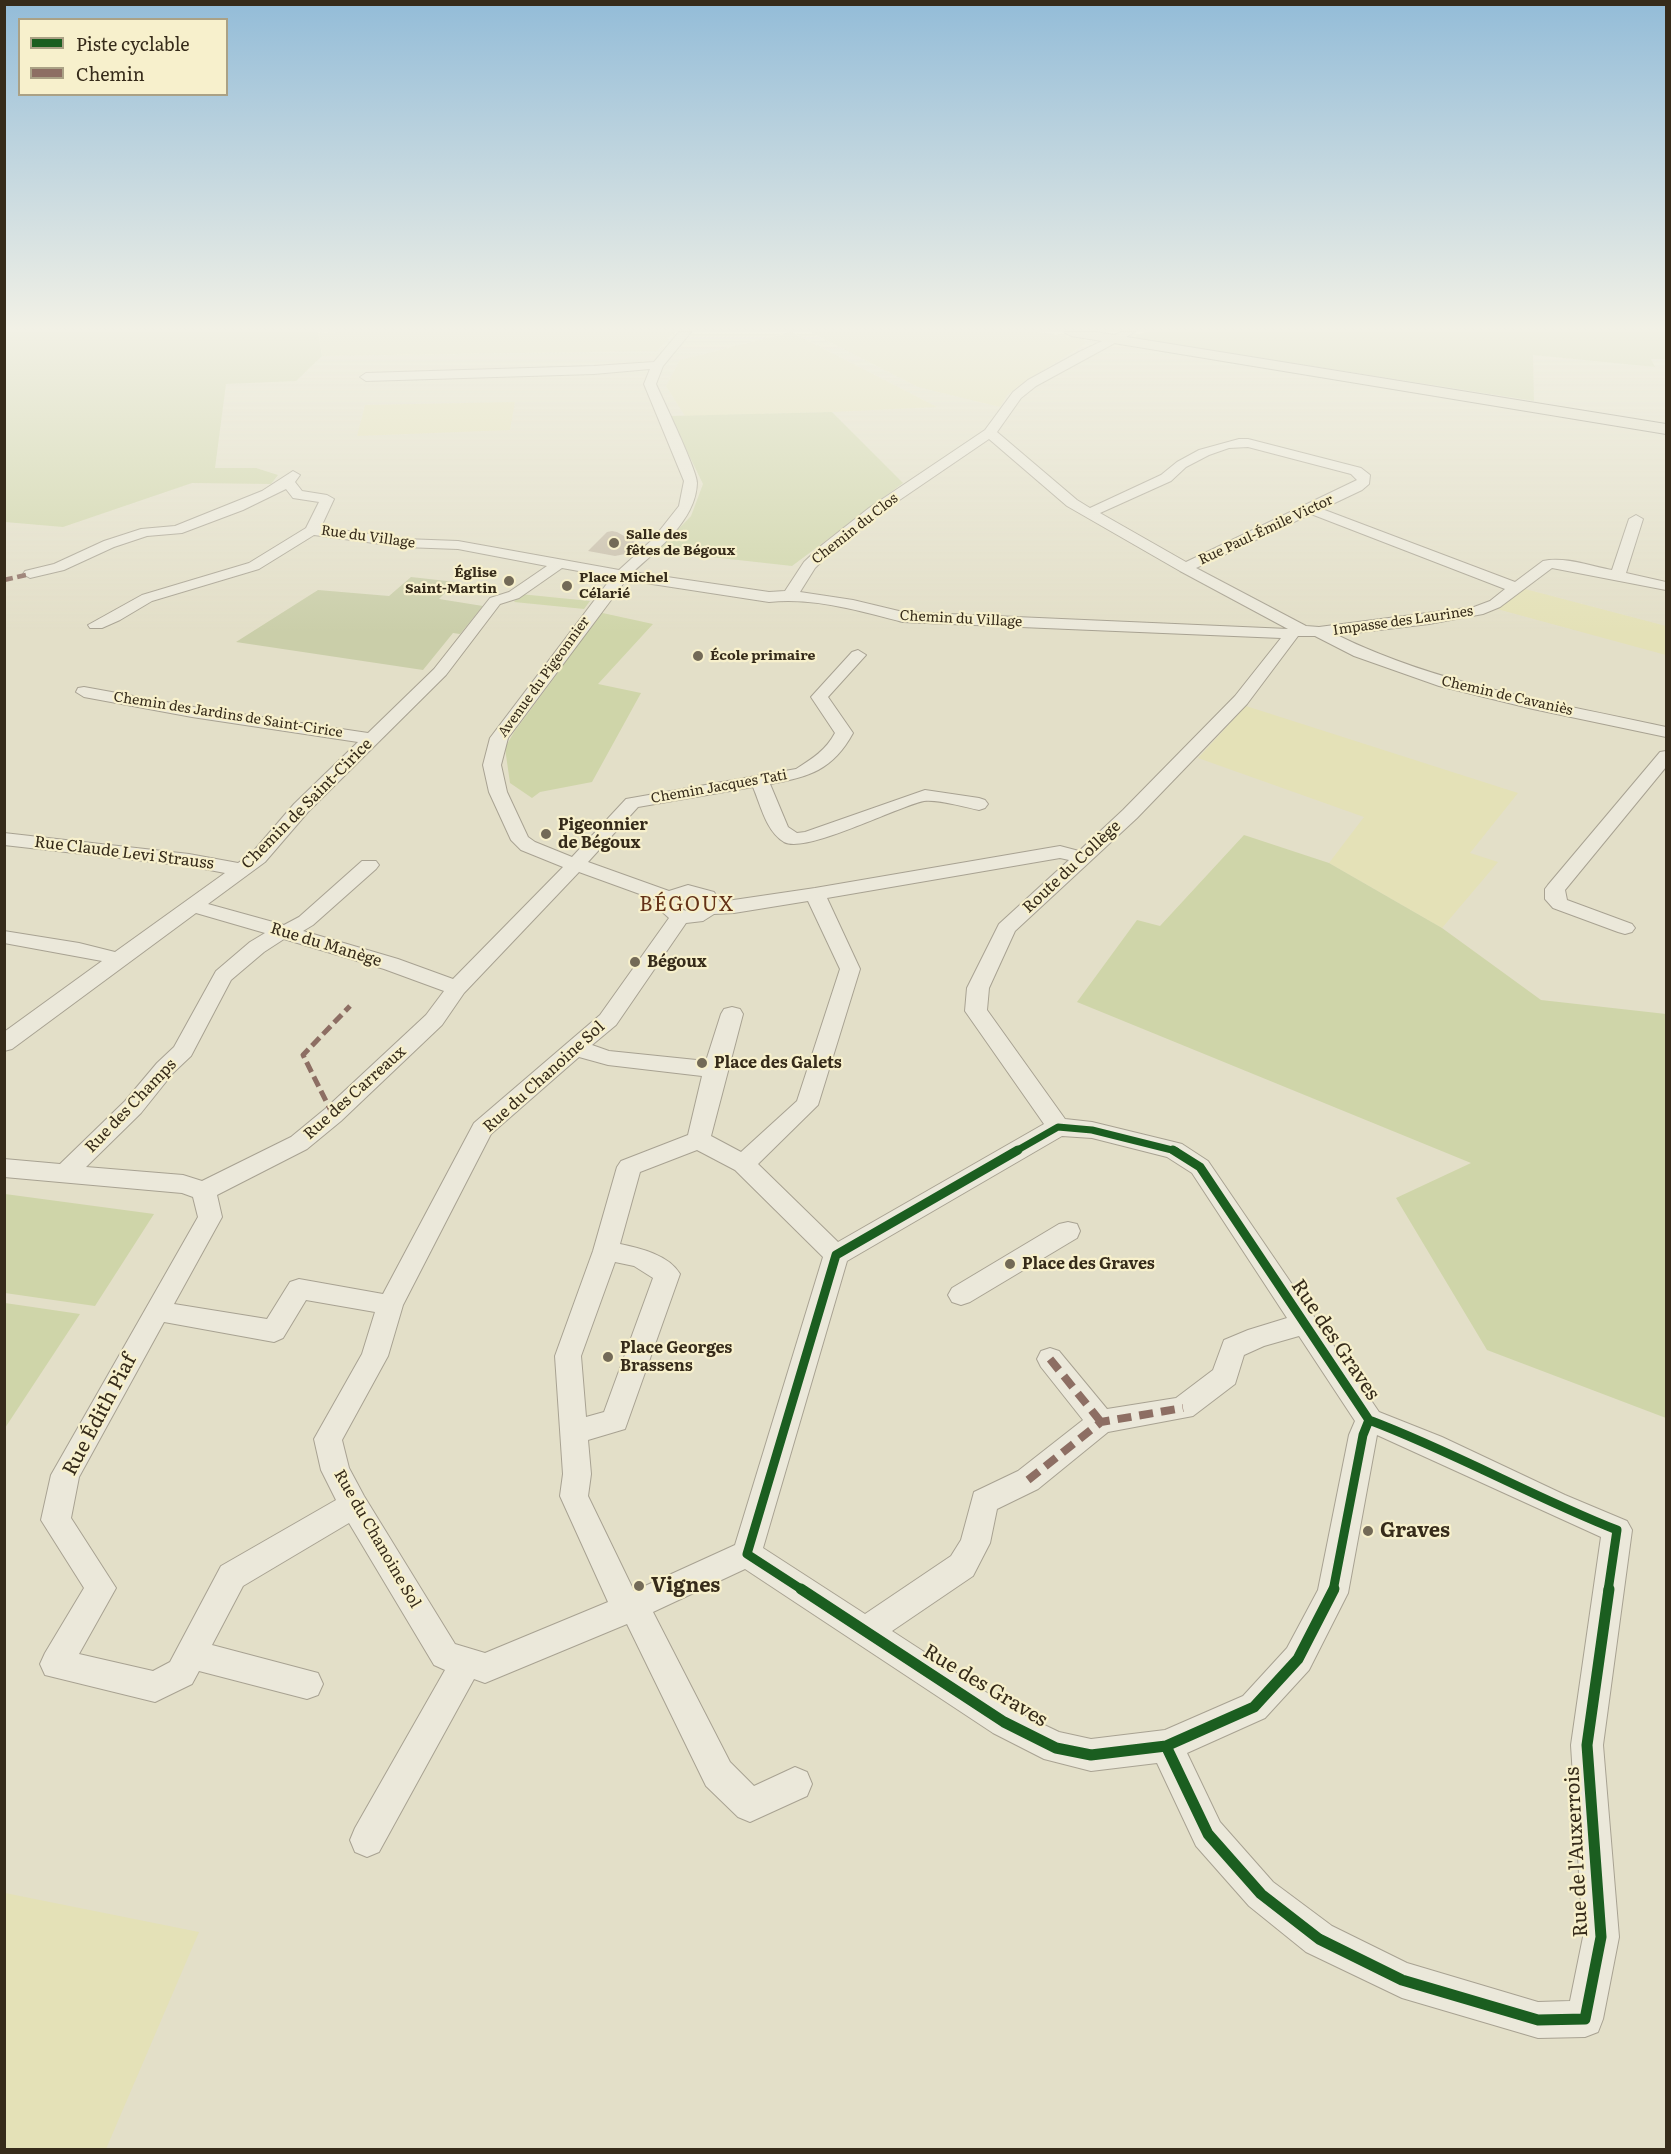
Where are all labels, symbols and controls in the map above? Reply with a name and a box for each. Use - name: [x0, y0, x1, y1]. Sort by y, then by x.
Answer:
- legend: [18, 18, 228, 96]
- text: Piste cyclable: [76, 30, 190, 57]
- text: Chemin: [76, 60, 145, 87]
- street label: Chemin du Clos: [809, 490, 901, 568]
- street label: Rue Paul-Émile Victor: [1196, 491, 1336, 569]
- street label: Rue du Village: [320, 522, 416, 552]
- place label: Salle des fêtes de Bégoux: [626, 527, 735, 560]
- marker: Salle des fêtes de Bégoux: [607, 536, 621, 550]
- place label: Église Saint-Martin: [405, 565, 497, 598]
- place label: Place Michel Célarié: [579, 570, 668, 602]
- marker: Église Saint-Martin: [502, 574, 516, 588]
- marker: Place Michel Célarié: [560, 579, 574, 593]
- street label: Impasse des Laurines: [1332, 603, 1474, 639]
- street label: Chemin du Village: [899, 607, 1023, 631]
- street label: Avenue du Pigeonnier: [495, 614, 593, 740]
- place label: École primaire: [710, 648, 816, 664]
- marker: École primaire: [691, 649, 705, 663]
- street label: Chemin de Cavaniès: [1440, 673, 1574, 719]
- street label: Chemin des Jardins de Saint-Cirice: [112, 689, 344, 741]
- street label: Chemin de Saint-Cirice: [238, 735, 376, 873]
- street label: Chemin Jacques Tati: [650, 767, 788, 807]
- place label: Pigeonnier de Bégoux: [558, 815, 648, 853]
- street label: Route du Collège: [1019, 817, 1125, 917]
- marker: Pigeonnier de Bégoux: [539, 827, 553, 841]
- street label: Rue Claude Levi Strauss: [33, 832, 215, 874]
- district label: BÉGOUX: [639, 893, 735, 917]
- street label: Rue du Manège: [268, 919, 384, 971]
- place label: Bégoux: [647, 952, 707, 972]
- marker: Bégoux: [628, 955, 642, 969]
- street label: Rue du Chanoine Sol: [479, 1017, 609, 1137]
- street label: Rue des Carreaux: [300, 1042, 410, 1144]
- place label: Place des Galets: [714, 1053, 842, 1073]
- street label: Rue des Champs: [81, 1055, 181, 1157]
- marker: Place des Galets: [695, 1056, 709, 1070]
- place label: Place des Graves: [1022, 1254, 1155, 1274]
- marker: Place des Graves: [1003, 1257, 1017, 1271]
- street label: Rue des Graves: [1286, 1275, 1384, 1405]
- place label: Place Georges Brassens: [620, 1338, 732, 1376]
- street label: Rue Édith Piaf: [58, 1350, 142, 1480]
- marker: Place Georges Brassens: [601, 1350, 615, 1364]
- street label: Rue du Chanoine Sol: [329, 1466, 425, 1612]
- place label: Graves: [1380, 1519, 1450, 1543]
- marker: Graves: [1361, 1524, 1375, 1538]
- place label: Vignes: [651, 1574, 720, 1598]
- marker: Vignes: [632, 1579, 646, 1593]
- street label: Rue des Graves: [919, 1639, 1051, 1733]
- street label: Rue de l'Auxerrois: [1561, 1766, 1593, 1938]

